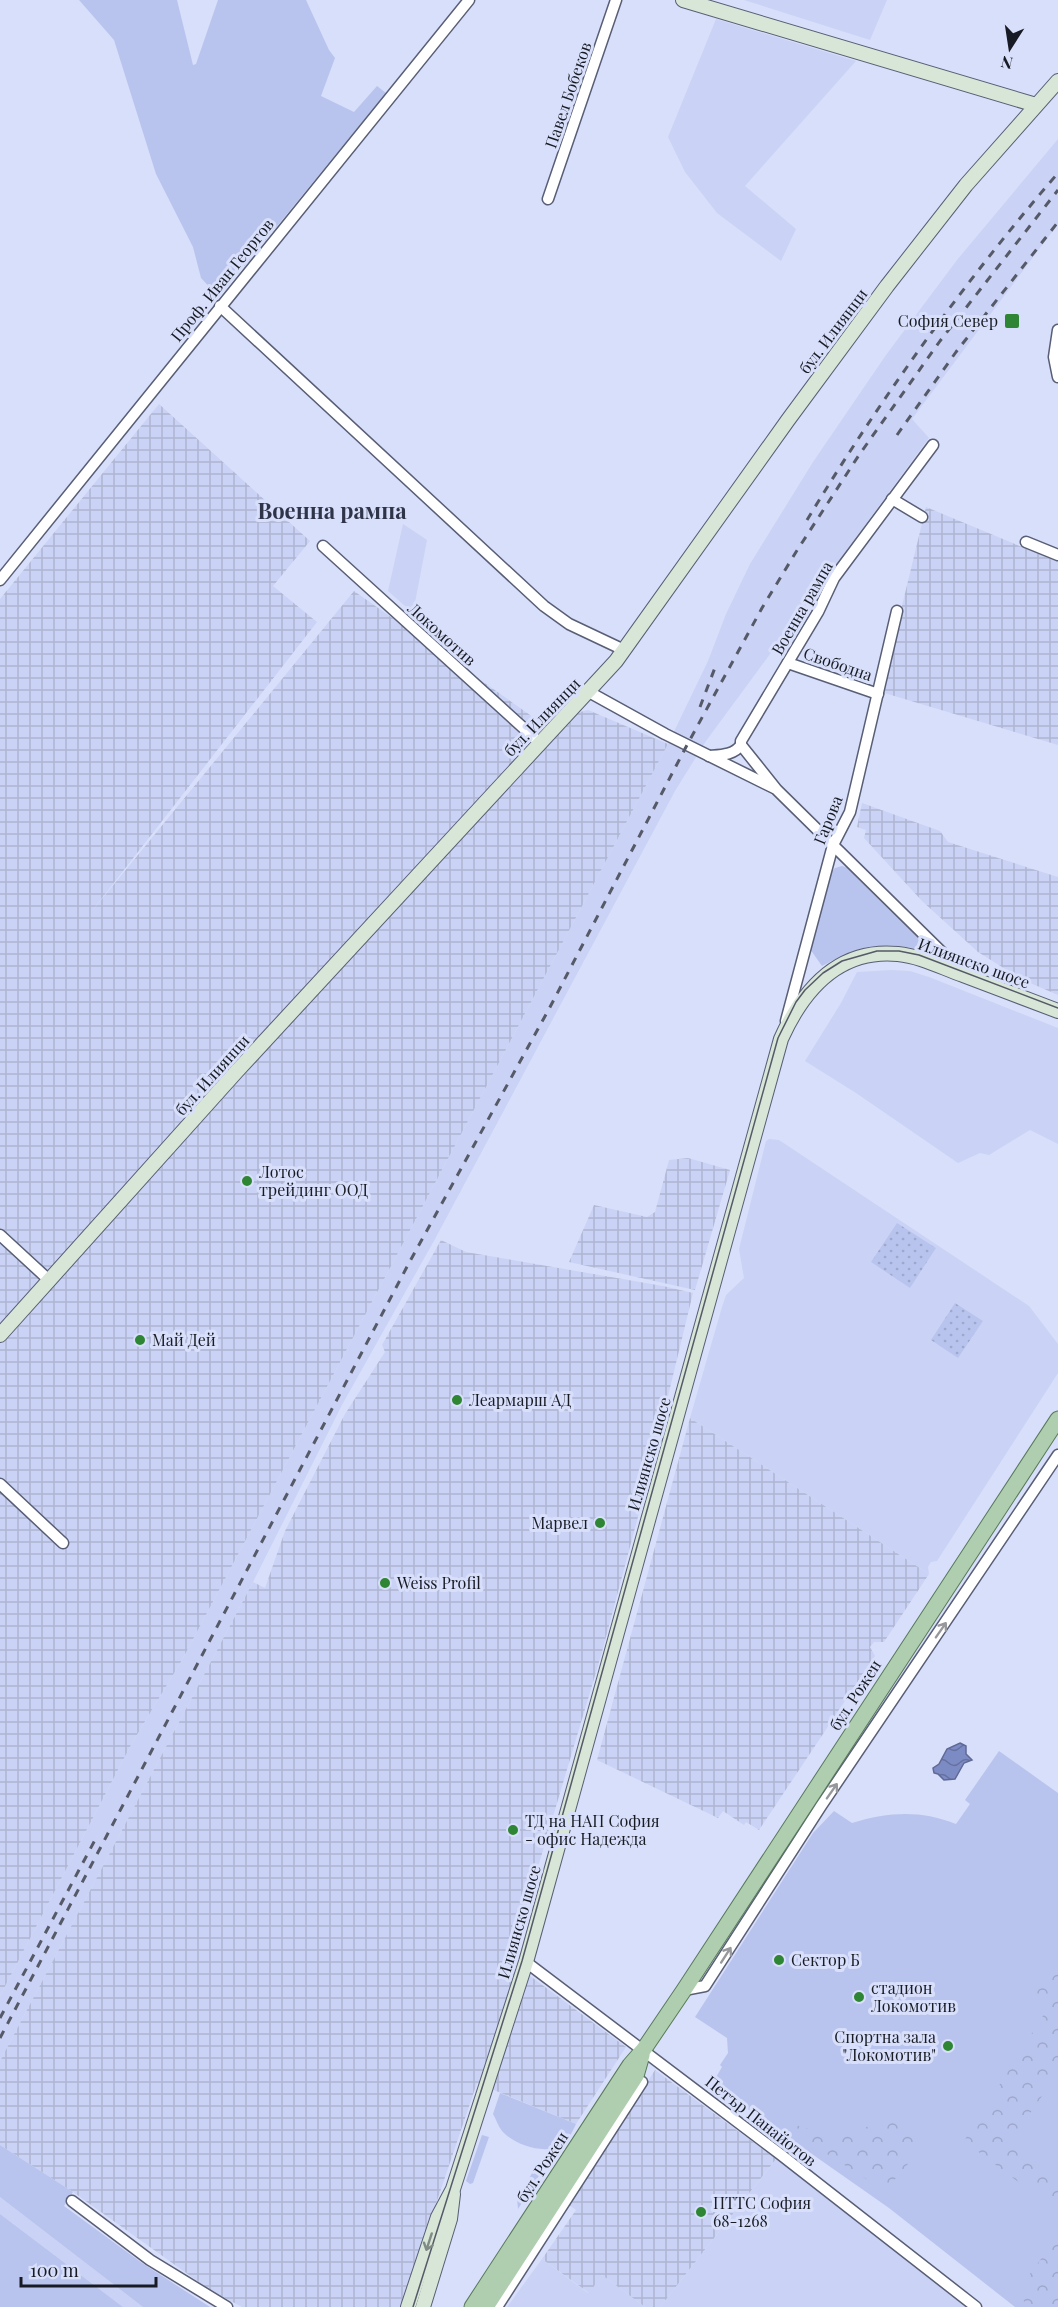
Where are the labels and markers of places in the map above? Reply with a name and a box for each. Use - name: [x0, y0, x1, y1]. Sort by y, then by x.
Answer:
- place label: София Север: [898, 310, 998, 331]
- marker: София Север: [1003, 312, 1021, 330]
- place label: Лотос трейдинг ООД: [258, 1161, 368, 1200]
- marker: Лотос трейдинг ООД: [240, 1174, 254, 1188]
- place label: Май Дей: [152, 1329, 216, 1350]
- marker: Май Дей: [133, 1333, 147, 1347]
- place label: Леармарш АД: [468, 1389, 571, 1410]
- marker: Леармарш АД: [450, 1393, 464, 1407]
- place label: Марвел: [531, 1512, 588, 1533]
- marker: Марвел: [593, 1516, 607, 1530]
- place label: Weiss Profil: [396, 1572, 481, 1593]
- marker: Weiss Profil: [378, 1576, 392, 1590]
- place label: ТД на НАП София - офис Надежда: [525, 1810, 660, 1849]
- marker: ТД на НАП София - офис Надежда: [506, 1823, 520, 1837]
- place label: Сектор Б: [791, 1949, 860, 1970]
- marker: Сектор Б: [772, 1953, 786, 1967]
- place label: стадион Локомотив: [870, 1977, 956, 2016]
- marker: стадион Локомотив: [852, 1990, 866, 2004]
- place label: Спортна зала "Локомотив": [834, 2026, 936, 2065]
- marker: Спортна зала "Локомотив": [941, 2039, 955, 2053]
- place label: ПТТС София 68-1268: [713, 2192, 812, 2231]
- marker: ПТТС София 68-1268: [694, 2205, 708, 2219]

